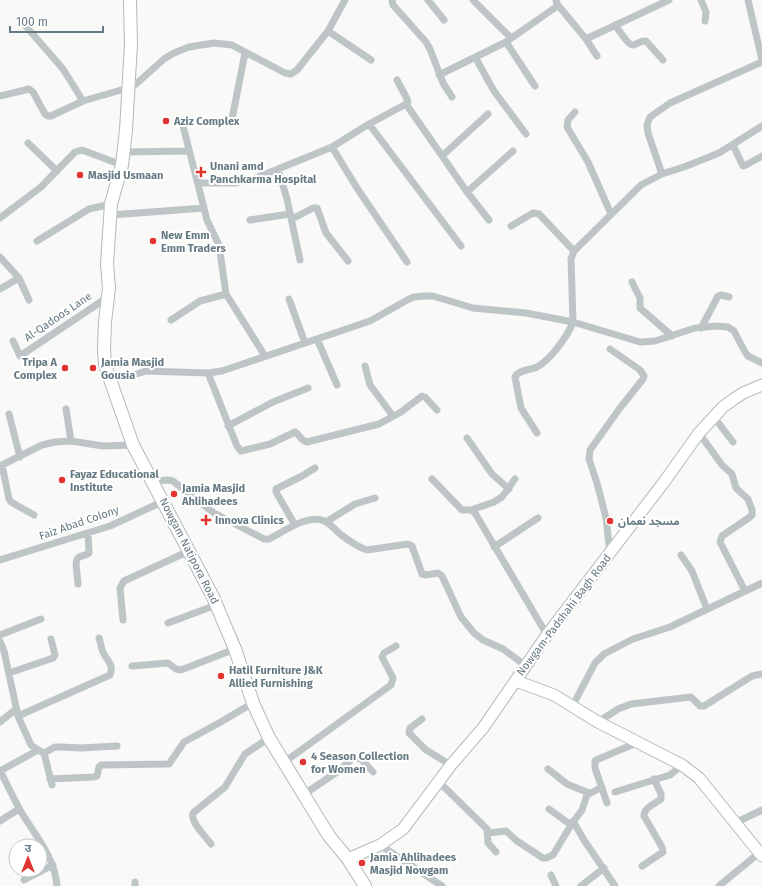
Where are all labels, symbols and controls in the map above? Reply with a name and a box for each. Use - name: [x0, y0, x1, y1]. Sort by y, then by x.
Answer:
- scale bar: [10, 8, 103, 34]
- text: 100 m: [16, 15, 48, 29]
- place label: Aziz Complex: [173, 115, 240, 128]
- marker: Aziz Complex: [161, 116, 171, 126]
- place label: Unani amd Panchkarma Hospital: [210, 160, 317, 186]
- marker: Unani amd Panchkarma Hospital: [195, 166, 207, 178]
- place label: Masjid Usmaan: [88, 169, 163, 182]
- marker: Masjid Usmaan: [75, 170, 85, 180]
- place label: New Emm Emm Traders: [161, 229, 226, 255]
- marker: New Emm Emm Traders: [148, 236, 158, 246]
- street label: Al-Qadoos Lane: [22, 290, 94, 344]
- place label: Tripa A Complex: [14, 356, 57, 382]
- place label: Jamia Masjid Gousia: [100, 356, 164, 382]
- marker: Tripa A Complex: [60, 363, 70, 373]
- marker: Jamia Masjid Gousia: [88, 363, 98, 373]
- place label: Fayaz Educational Institute: [70, 468, 159, 494]
- marker: Fayaz Educational Institute: [57, 475, 67, 485]
- place label: Jamia Masjid Ahlihadees: [181, 482, 245, 508]
- marker: Jamia Masjid Ahlihadees: [169, 489, 179, 499]
- street label: Nowgam Natipora Road: [157, 496, 221, 606]
- street label: Faiz Abad Colony: [37, 503, 121, 543]
- marker: Innova Clinics: [200, 514, 212, 526]
- place label: Innova Clinics: [215, 514, 285, 527]
- place label: مسجد نعمان: [618, 515, 680, 528]
- marker: مسجد نعمان: [605, 516, 615, 526]
- street label: Nowgam-Padshahi Bagh Road: [514, 552, 614, 678]
- place label: Hatil Furniture J&K Allied Furnishing: [228, 664, 324, 690]
- marker: Hatil Furniture J&K Allied Furnishing: [216, 671, 226, 681]
- place label: 4 Season Collection for Women: [311, 750, 409, 776]
- marker: 4 Season Collection for Women: [298, 757, 308, 767]
- north arrow: [8, 838, 48, 878]
- text: उ: [25, 842, 32, 855]
- place label: Jamia Ahlihadees Masjid Nowgam: [369, 851, 457, 877]
- marker: Jamia Ahlihadees Masjid Nowgam: [357, 858, 367, 868]

